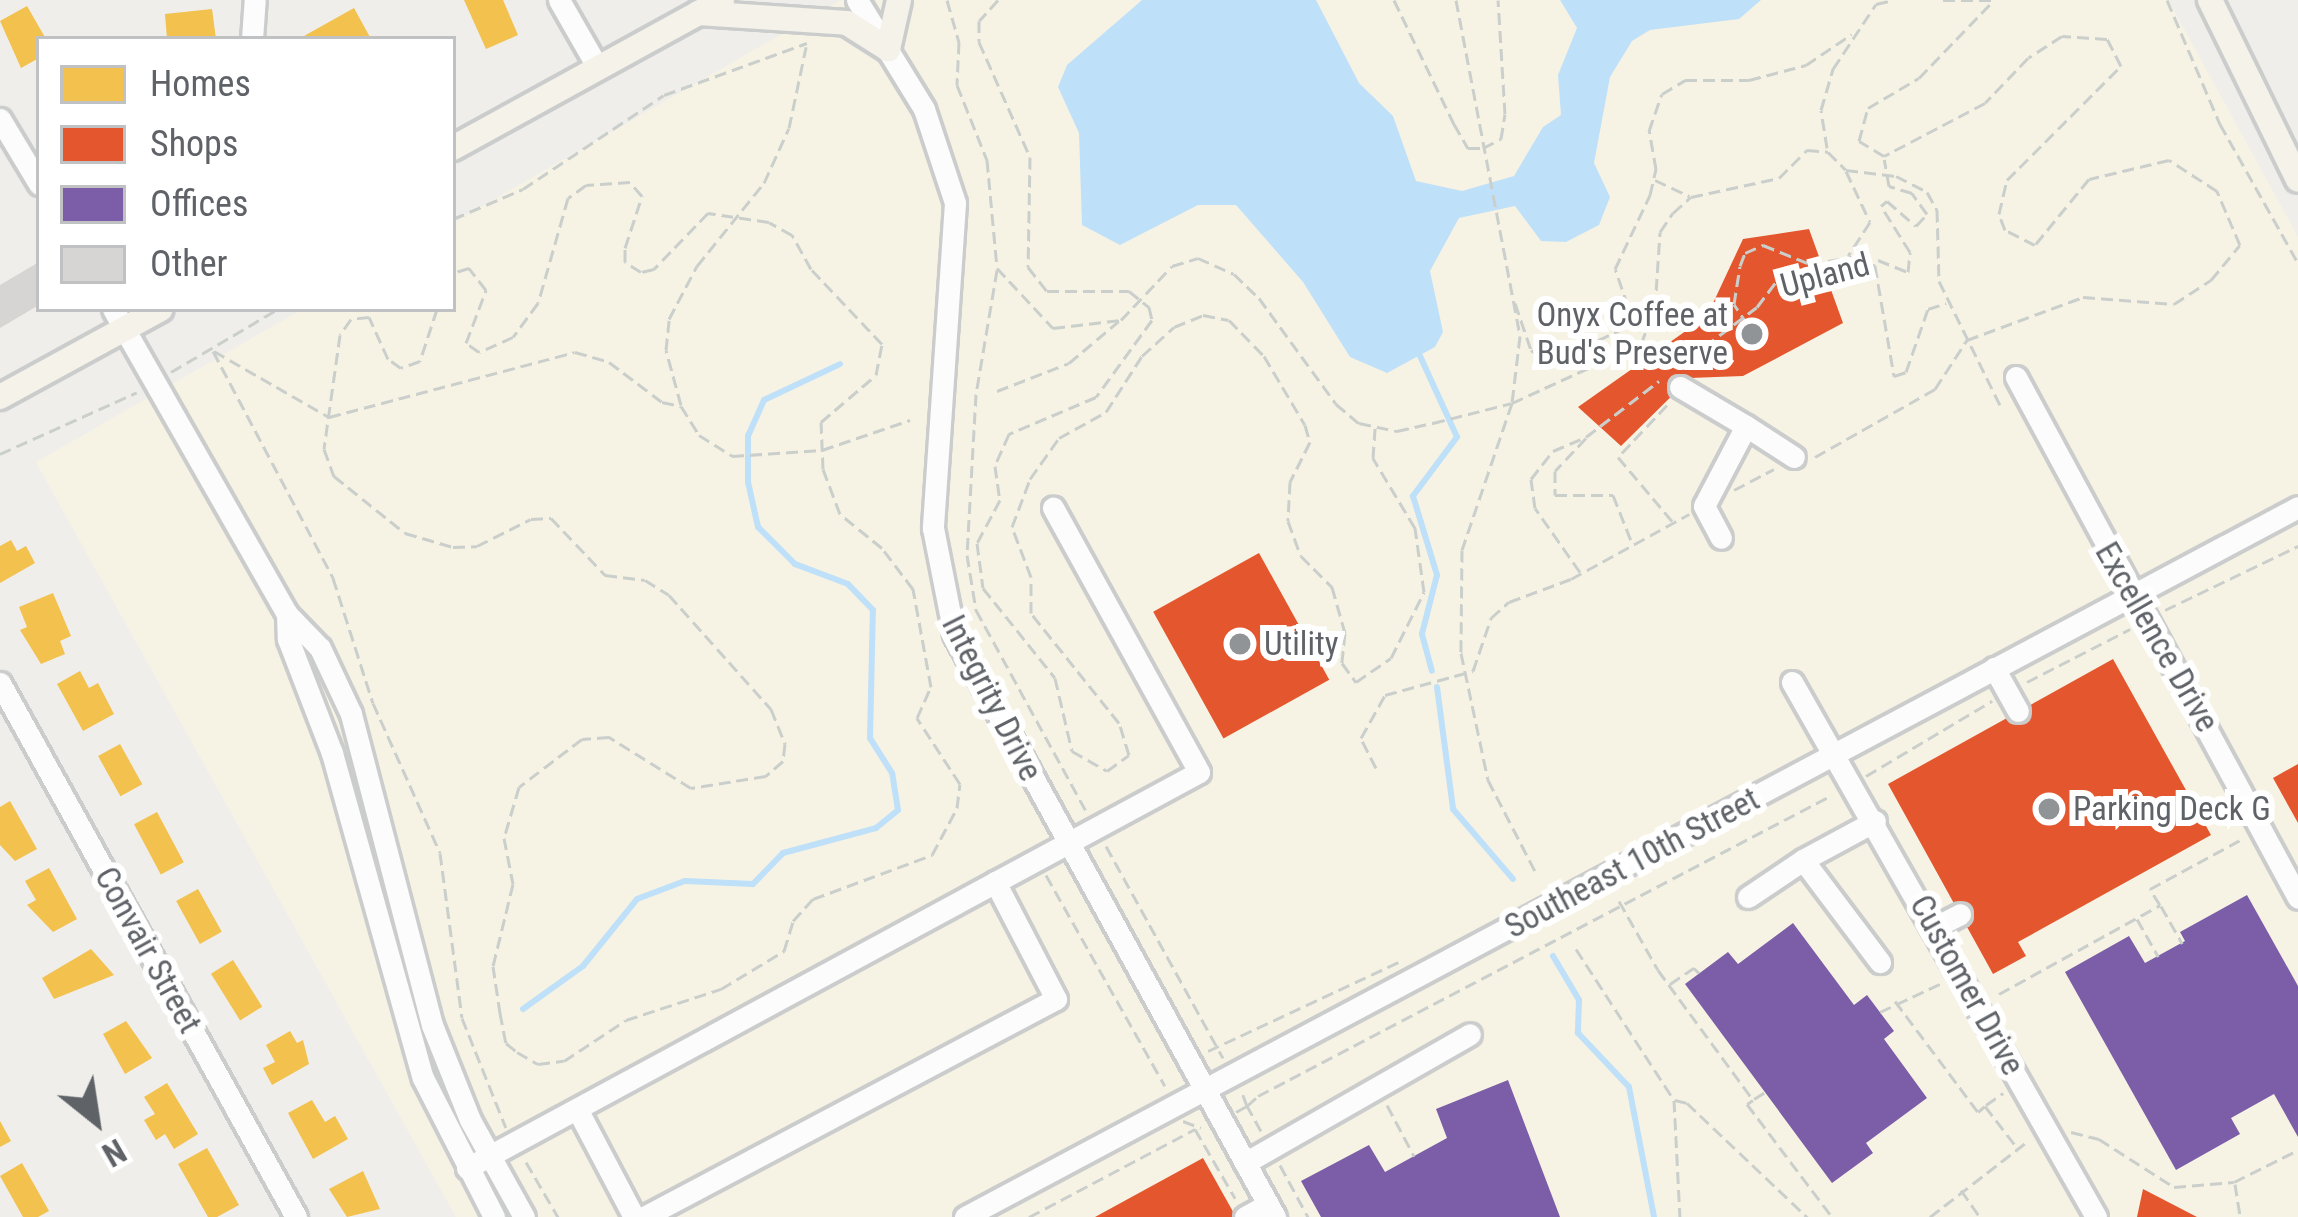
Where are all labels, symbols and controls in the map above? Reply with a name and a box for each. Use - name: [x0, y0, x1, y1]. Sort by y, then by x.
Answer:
- legend: [36, 36, 456, 312]
- text: Homes: [150, 63, 251, 105]
- text: Shops: [150, 123, 238, 165]
- text: Offices: [150, 183, 248, 225]
- text: Other: [150, 243, 228, 285]
- street label: Upland: [1776, 244, 1874, 306]
- place label: Onyx Coffee at Bud's Preserve: [1537, 295, 1728, 373]
- marker: Onyx Coffee at Bud's Preserve: [1739, 321, 1765, 347]
- street label: Excellence Drive: [2087, 535, 2227, 739]
- street label: Integrity Drive: [933, 609, 1051, 787]
- place label: Utility: [1264, 624, 1339, 664]
- marker: Utility: [1227, 631, 1253, 657]
- street label: Southeast 10th Street: [1498, 779, 1766, 947]
- place label: Parking Deck G: [2073, 789, 2271, 829]
- marker: Parking Deck G: [2036, 796, 2062, 822]
- street label: Convair Street: [86, 860, 210, 1040]
- street label: Customer Drive: [1901, 888, 2033, 1082]
- north arrow: [36, 1061, 156, 1181]
- text: N: [96, 1131, 133, 1175]

